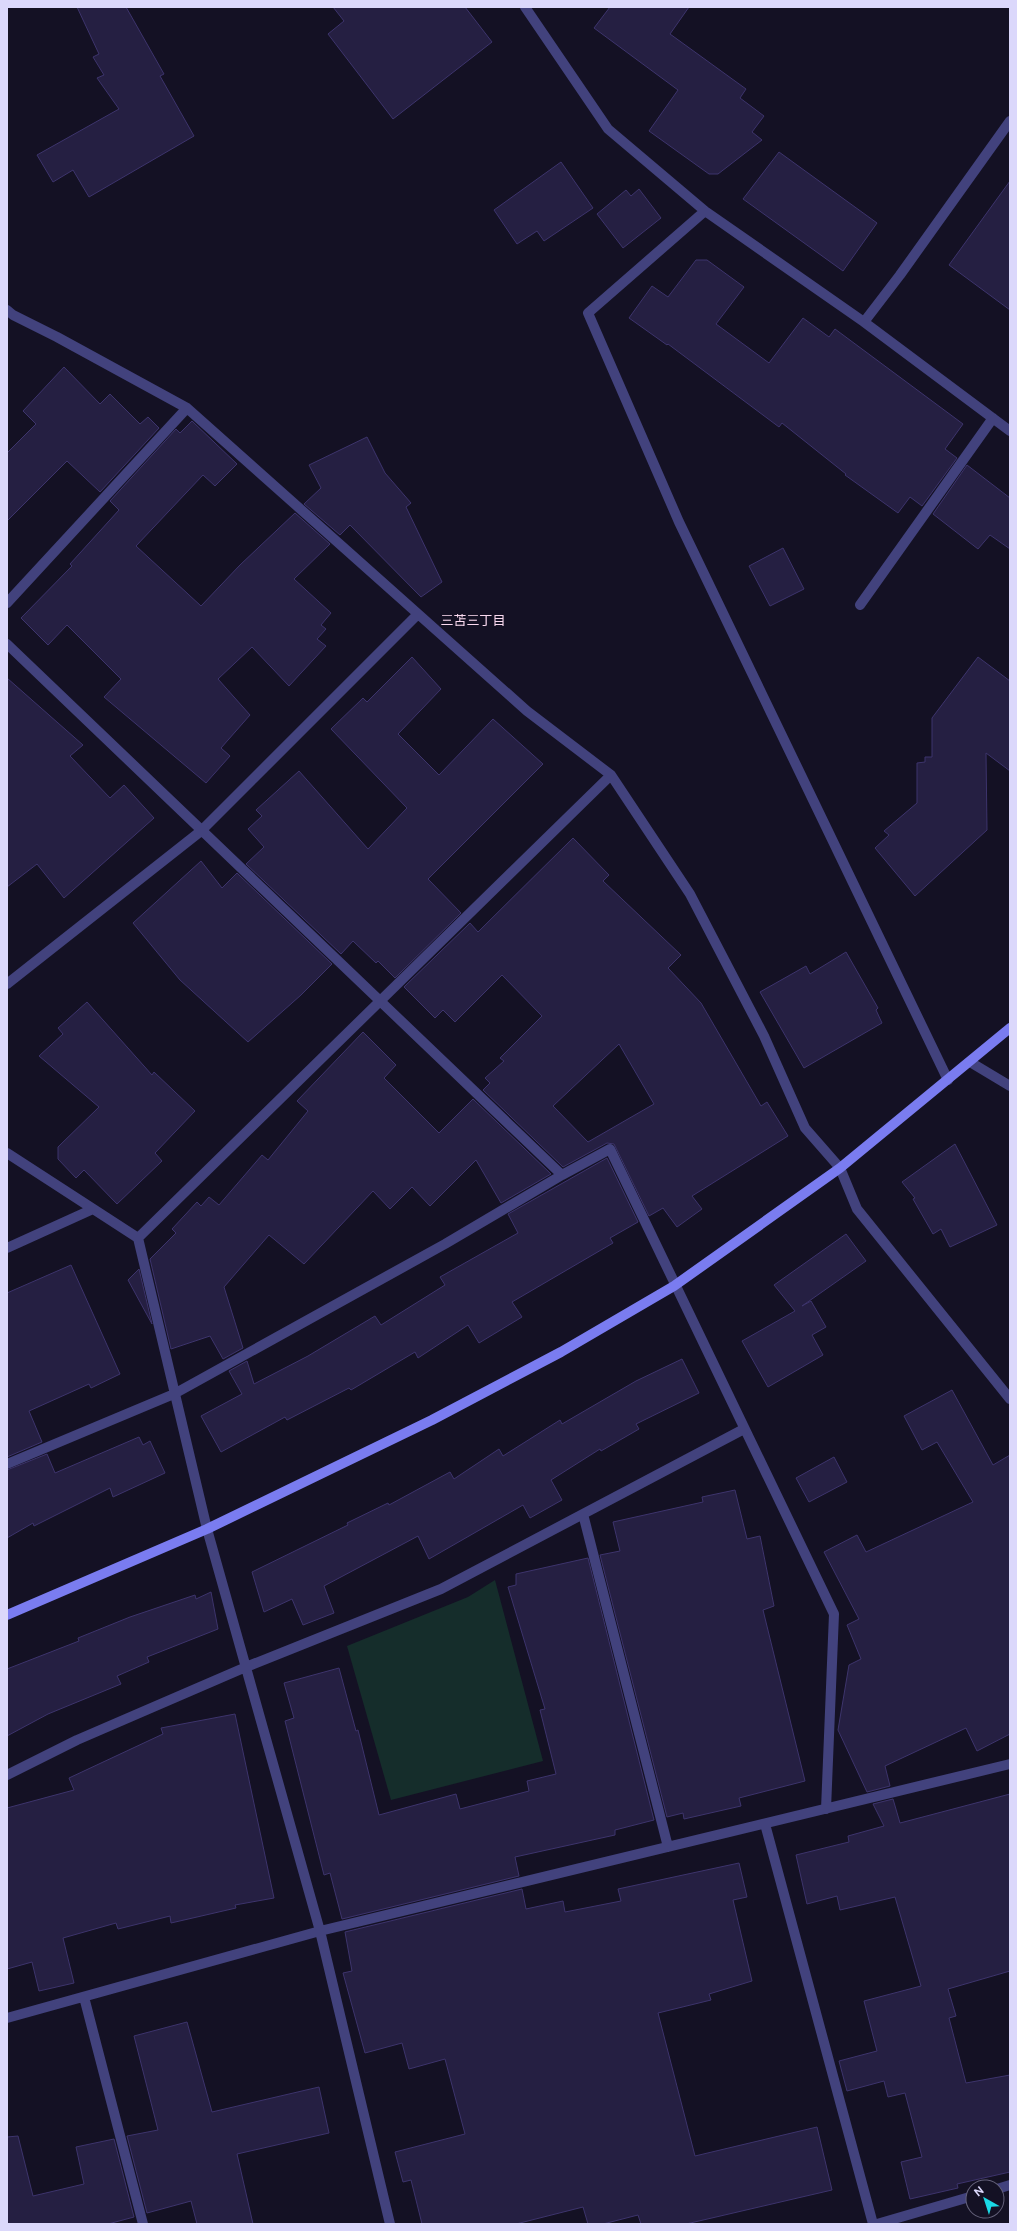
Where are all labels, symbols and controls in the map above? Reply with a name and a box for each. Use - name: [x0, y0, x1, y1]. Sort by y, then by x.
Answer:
- district label: 三苫三丁目: [440, 613, 506, 628]
- north arrow: [965, 2179, 1005, 2219]
- text: N: [972, 2184, 986, 2199]

